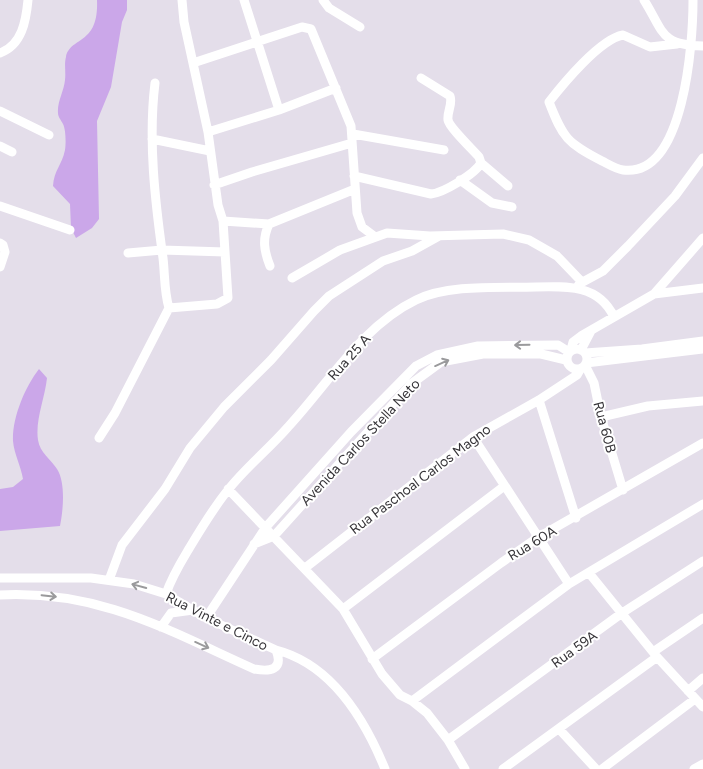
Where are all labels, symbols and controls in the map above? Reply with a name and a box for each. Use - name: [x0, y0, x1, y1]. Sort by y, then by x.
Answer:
- street label: Rua 25 A: [324, 330, 375, 384]
- one-way arrow: [514, 340, 530, 350]
- one-way arrow: [434, 358, 449, 368]
- street label: Avenida Carlos Stella Neto: [297, 375, 424, 509]
- street label: Rua 60B: [589, 400, 620, 455]
- street label: Rua Paschoal Carlos Magno: [346, 421, 494, 538]
- street label: Rua 60A: [505, 522, 560, 565]
- one-way arrow: [132, 581, 148, 590]
- street label: Rua Vinte e Cinco: [163, 588, 271, 654]
- one-way arrow: [40, 591, 56, 601]
- street label: Rua 59A: [548, 627, 601, 672]
- one-way arrow: [194, 641, 209, 651]

